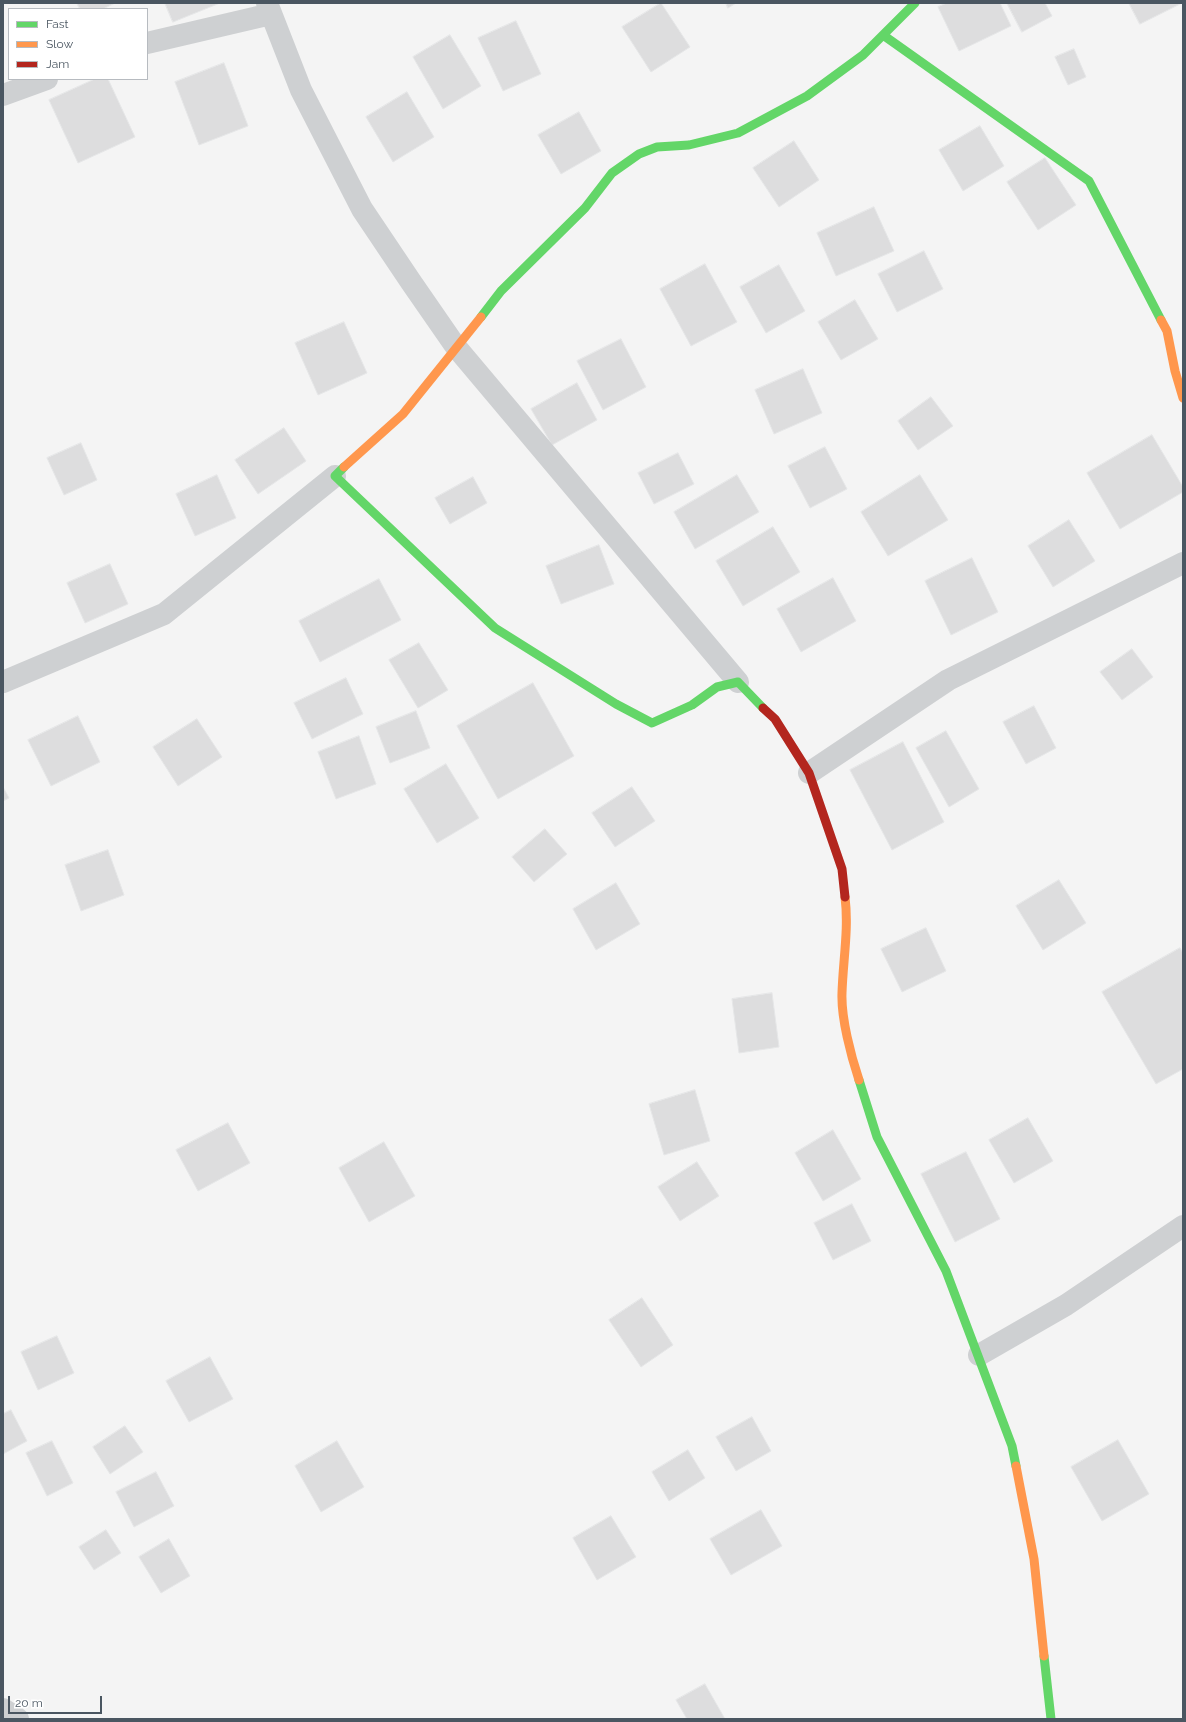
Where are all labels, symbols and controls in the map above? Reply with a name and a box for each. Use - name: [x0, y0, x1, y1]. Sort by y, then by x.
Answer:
- legend: [8, 8, 148, 80]
- text: Fast: [46, 17, 69, 31]
- text: Slow: [46, 37, 73, 51]
- text: Jam: [46, 57, 69, 71]
- scale bar: [10, 1688, 104, 1714]
- text: 20 m: [15, 1696, 43, 1710]

